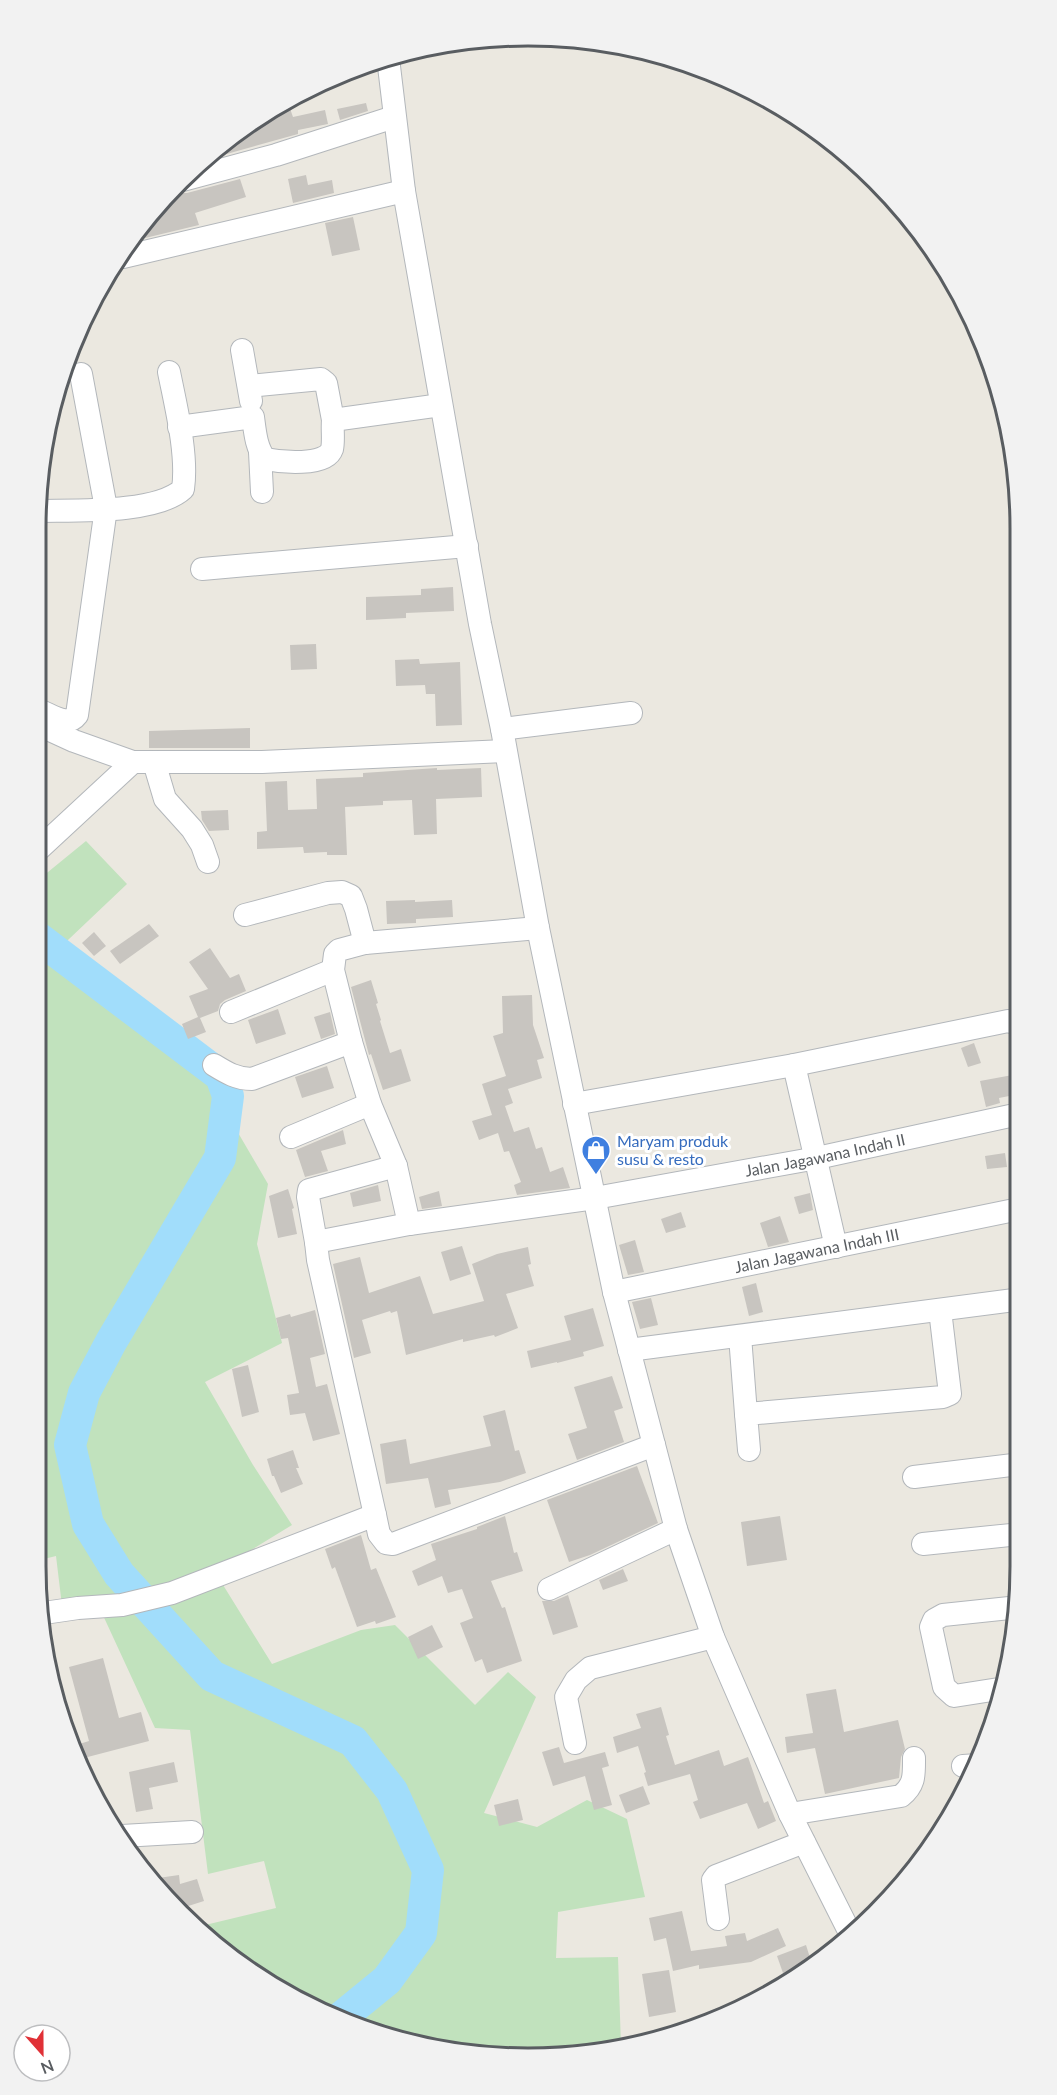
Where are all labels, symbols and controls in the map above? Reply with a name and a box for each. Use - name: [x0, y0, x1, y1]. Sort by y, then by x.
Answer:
- street label: Jalan Jagawana Indah II: [743, 1129, 907, 1180]
- place label: Maryam produk susu & resto: [617, 1131, 729, 1168]
- shop icon: Maryam produk susu & resto: [580, 1134, 612, 1176]
- street label: Jalan Jagawana Indah III: [733, 1224, 901, 1276]
- north arrow: [12, 2023, 72, 2083]
- text: N: [38, 2056, 57, 2079]

